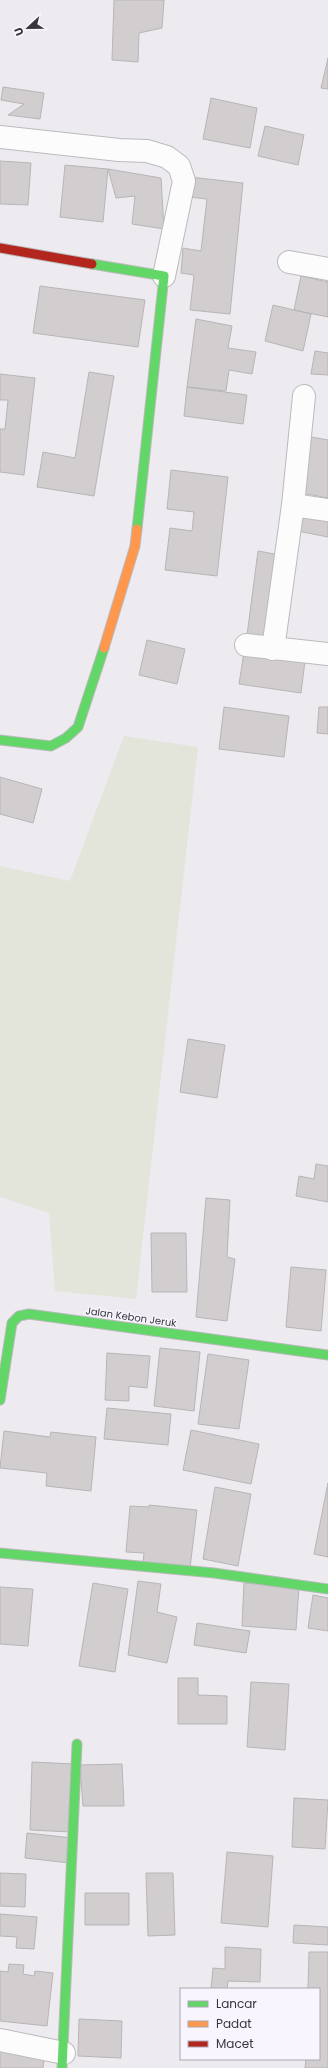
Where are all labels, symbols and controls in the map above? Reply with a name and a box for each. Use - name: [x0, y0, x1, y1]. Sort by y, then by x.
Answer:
- north arrow: [8, 8, 48, 48]
- text: U: [10, 25, 28, 38]
- street label: Jalan Kebon Jeruk: [85, 1303, 178, 1331]
- legend: [180, 1988, 320, 2060]
- text: Lancar: [216, 1995, 257, 2012]
- text: Padat: [216, 2015, 252, 2032]
- text: Macet: [216, 2035, 254, 2052]

